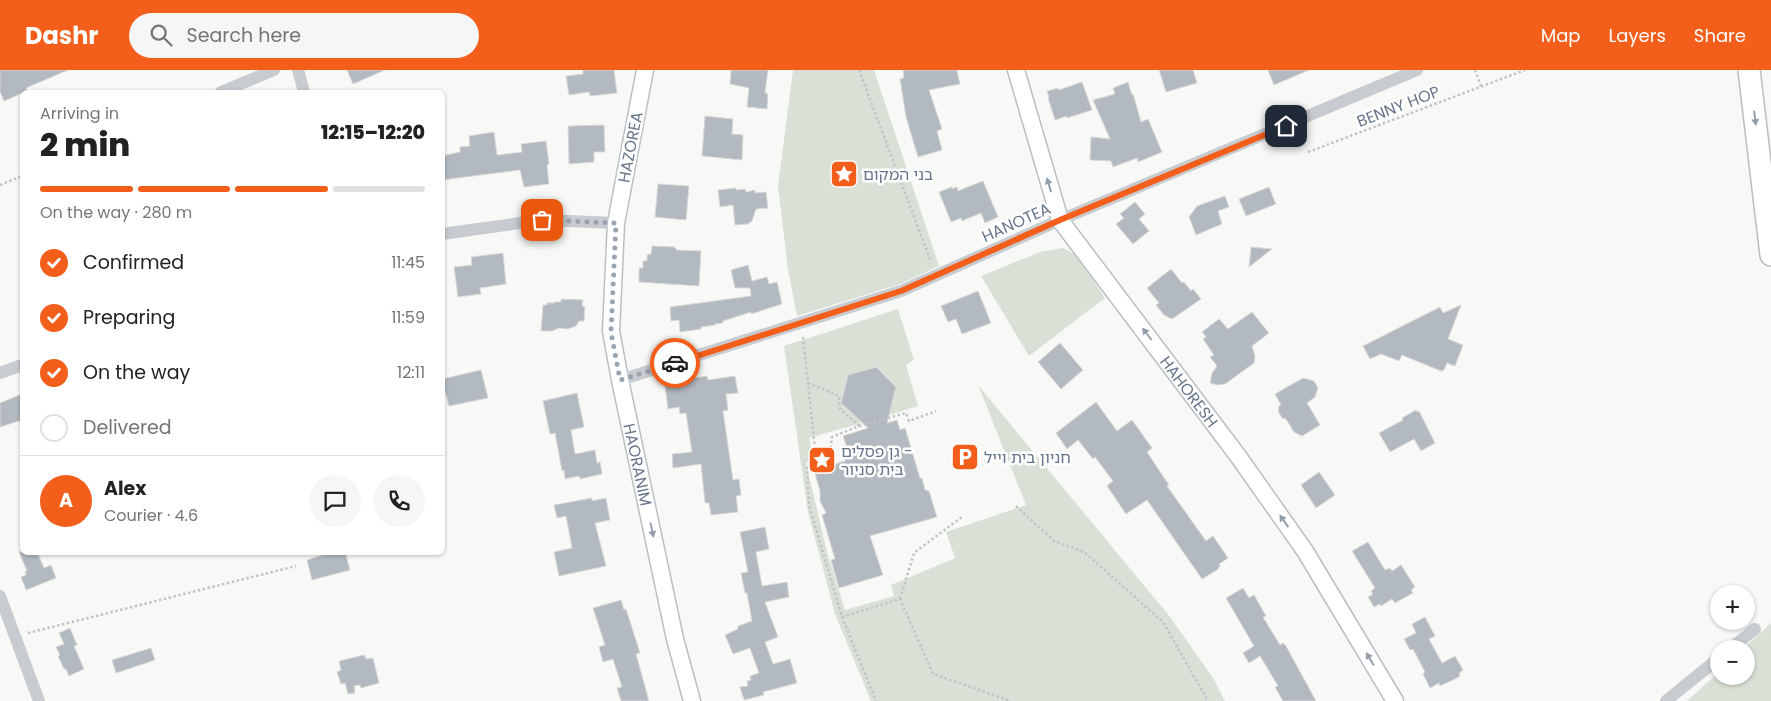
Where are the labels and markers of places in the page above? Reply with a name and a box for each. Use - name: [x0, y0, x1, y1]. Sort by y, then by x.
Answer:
- pin: [1265, 105, 1307, 147]
- place icon: בני המקום: [829, 159, 859, 189]
- place label: בני המקום: [863, 163, 933, 186]
- pin: [521, 199, 563, 241]
- place label: גן פסלים - בית סניור: [841, 440, 913, 481]
- parking icon: חניון בית וייל: [950, 442, 980, 472]
- place icon: גן פסלים - בית סניור: [807, 445, 837, 475]
- place label: חניון בית וייל: [984, 446, 1071, 469]

